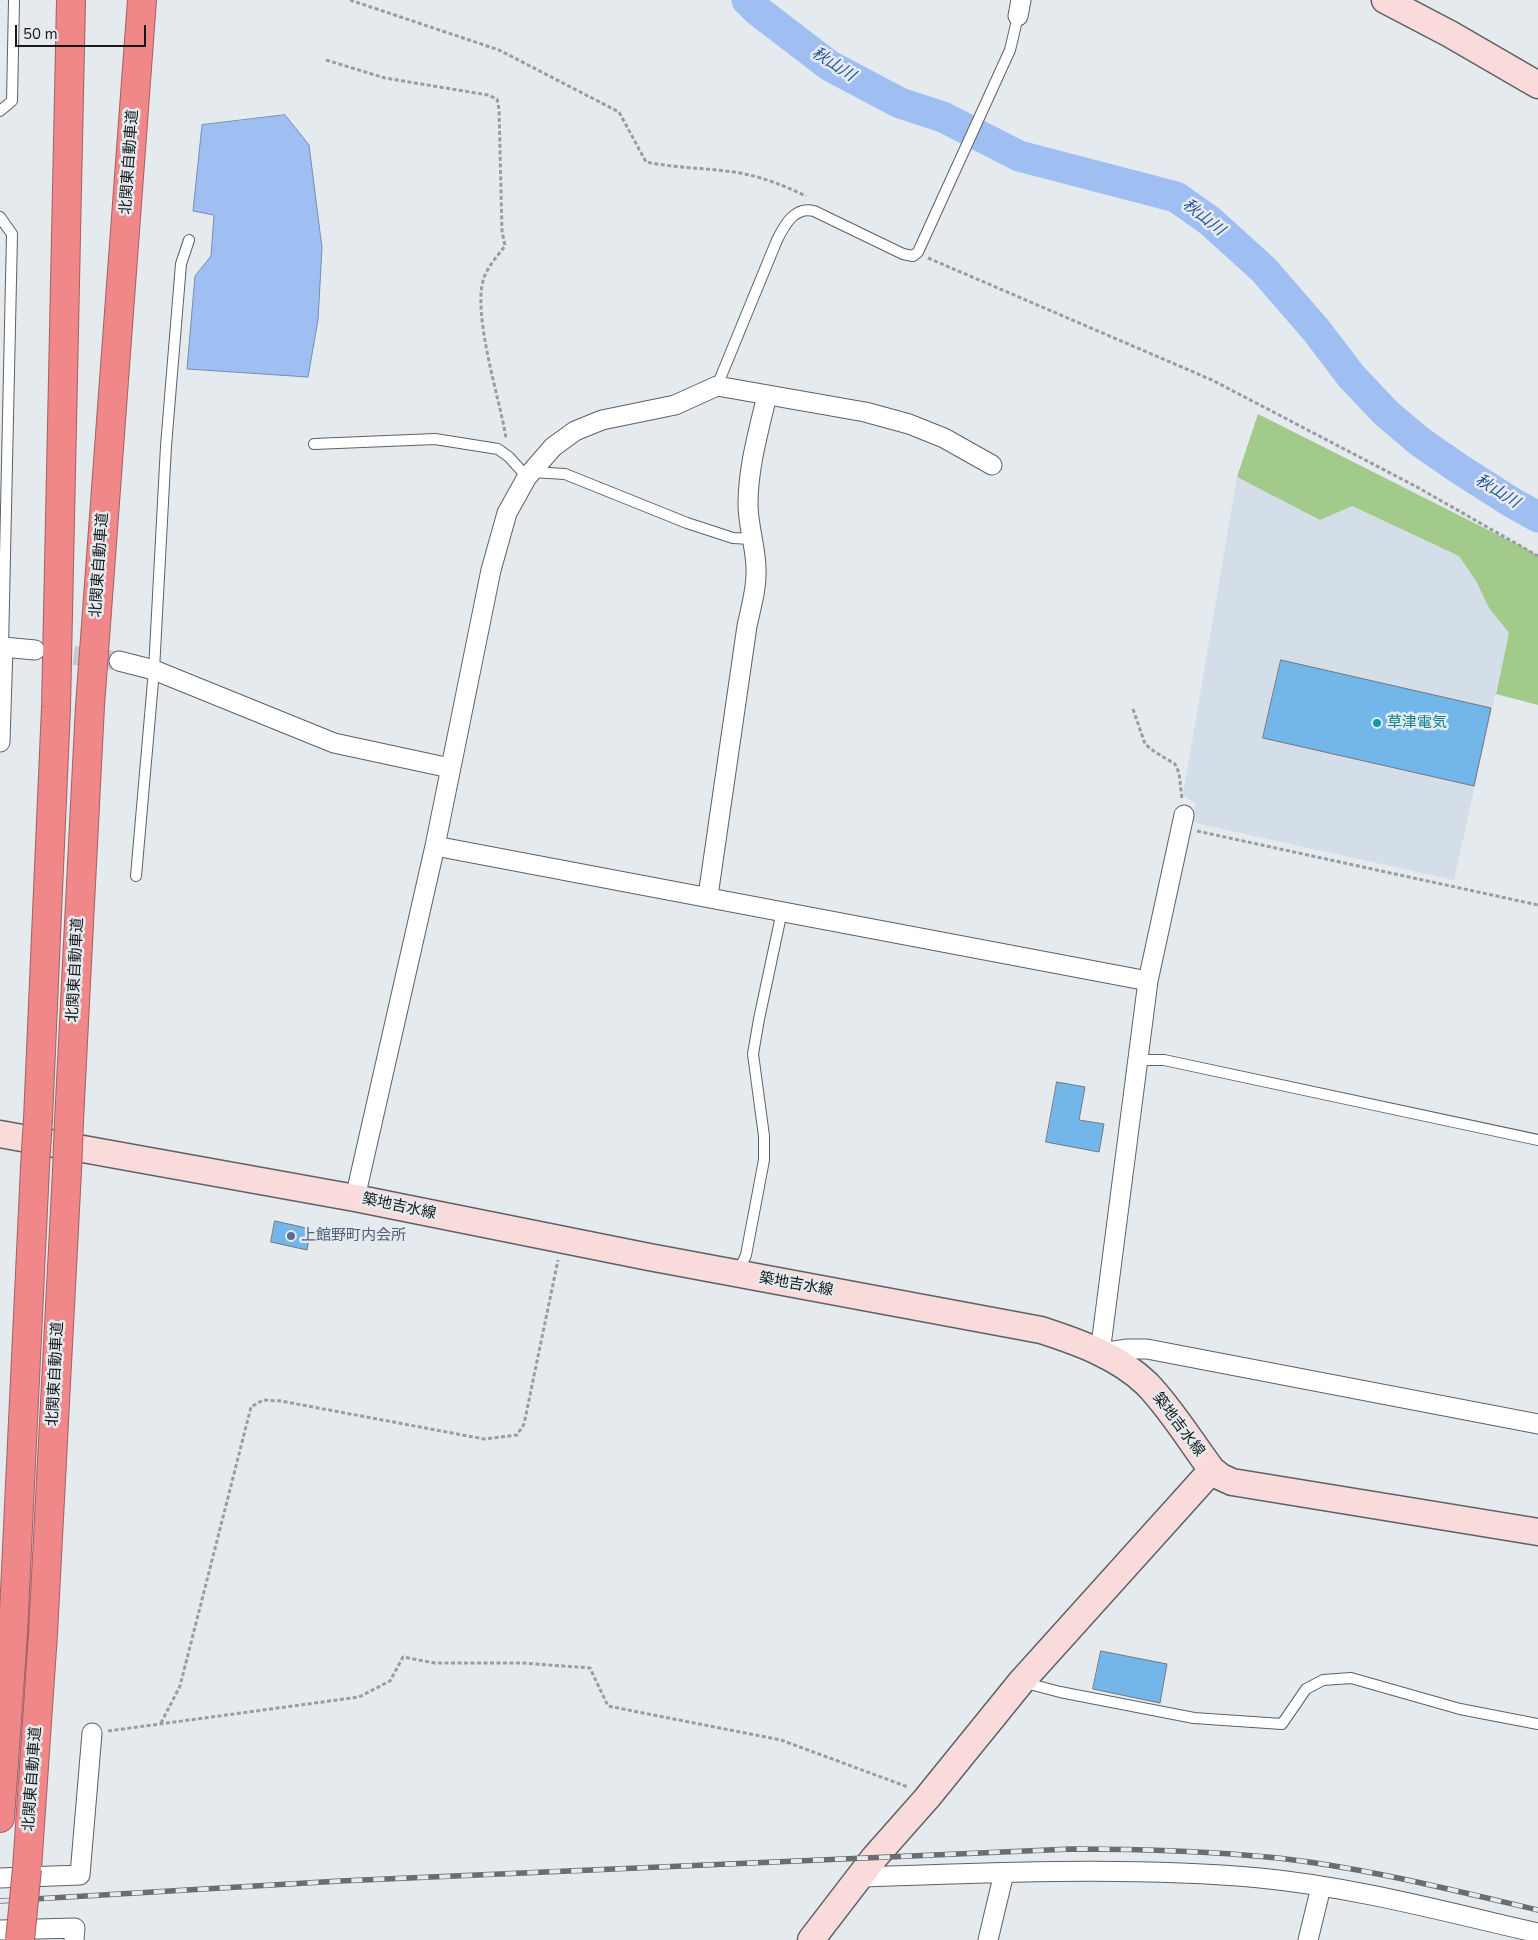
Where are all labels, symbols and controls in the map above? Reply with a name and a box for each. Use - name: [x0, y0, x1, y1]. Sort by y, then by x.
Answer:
- scale bar: [18, 15, 149, 47]
- text: 50 m: [23, 24, 58, 44]
- water label: 秋山川: [808, 44, 858, 86]
- street label: 北関東自動車道: [117, 109, 143, 215]
- water label: 秋山川: [1178, 196, 1228, 240]
- water label: 秋山川: [1472, 471, 1522, 513]
- street label: 北関東自動車道: [87, 512, 113, 618]
- place label: 草津電気: [1387, 714, 1447, 732]
- marker: 草津電気: [1371, 717, 1383, 729]
- street label: 北関東自動車道: [64, 917, 88, 1023]
- street label: 築地吉水線: [360, 1190, 438, 1224]
- place label: 上館野町内会所: [301, 1227, 406, 1245]
- marker: 上館野町内会所: [285, 1230, 297, 1242]
- street label: 築地吉水線: [758, 1270, 834, 1300]
- street label: 北関東自動車道: [44, 1321, 68, 1427]
- street label: 築地吉水線: [1148, 1390, 1208, 1460]
- street label: 北関東自動車道: [20, 1726, 46, 1832]

